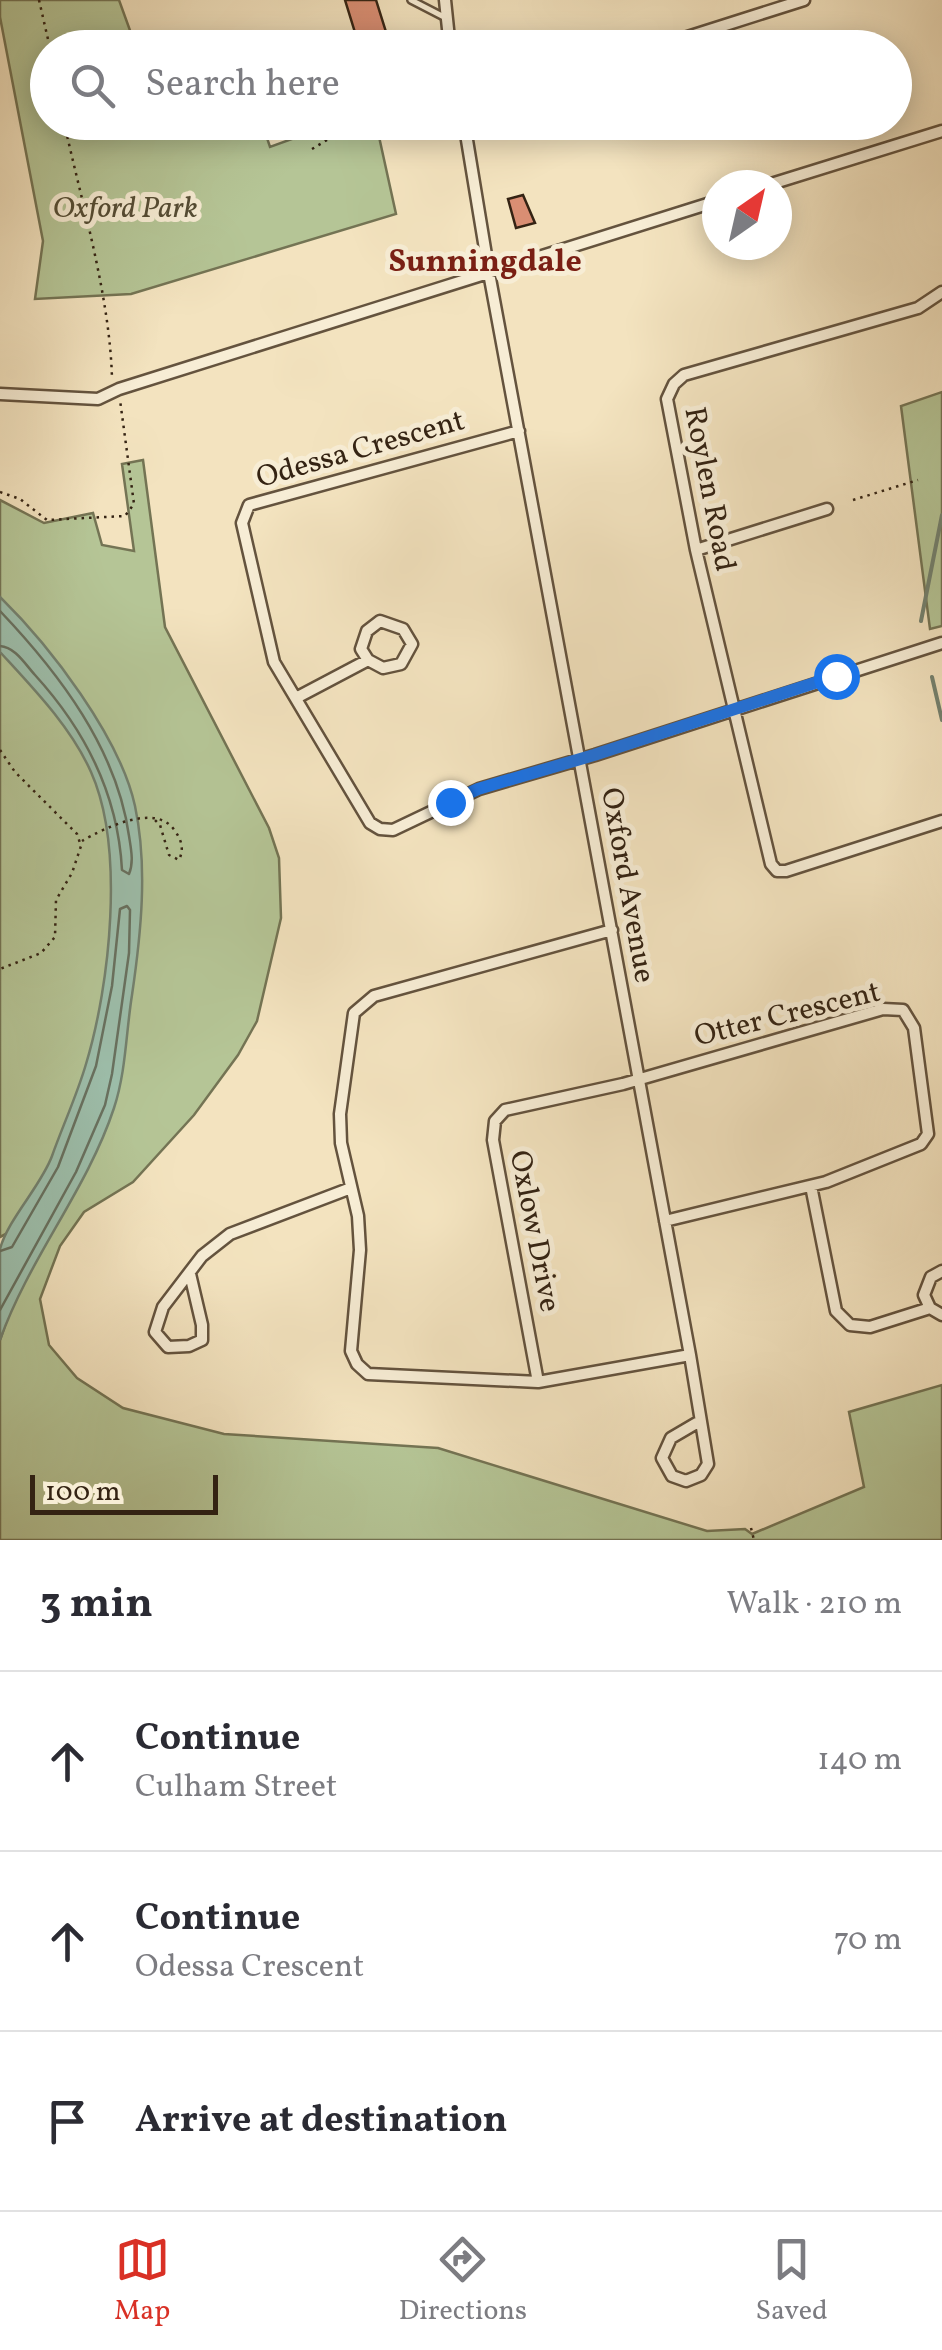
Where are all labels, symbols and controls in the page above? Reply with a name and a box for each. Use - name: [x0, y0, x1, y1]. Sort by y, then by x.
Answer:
- search box: [30, 30, 912, 140]
- icon: search: [65, 58, 120, 113]
- text: Search here: [145, 59, 340, 112]
- north arrow: [702, 170, 792, 260]
- park label: Oxford Park: [52, 188, 198, 230]
- district label: Sunningdale: [388, 241, 582, 285]
- street label: Odessa Crescent: [251, 400, 470, 500]
- street label: Roylen Road: [673, 404, 746, 575]
- route start: [814, 654, 860, 700]
- route end: [428, 780, 474, 826]
- street label: Oxford Avenue: [589, 784, 665, 986]
- street label: Otter Crescent: [690, 972, 885, 1058]
- street label: Oxlow Drive: [498, 1147, 570, 1316]
- scale bar: [30, 1470, 218, 1514]
- text: 100 m: [45, 1473, 120, 1512]
- text: 3 min: [40, 1576, 153, 1635]
- text: Walk · 210 m: [727, 1583, 902, 1627]
- text: Continue: [135, 1713, 300, 1766]
- icon: ahead: [40, 1734, 95, 1789]
- text: 140 m: [817, 1739, 902, 1783]
- text: Culham Street: [135, 1766, 337, 1810]
- text: Continue: [135, 1893, 300, 1946]
- icon: ahead: [40, 1914, 95, 1969]
- text: 70 m: [834, 1919, 902, 1963]
- text: Odessa Crescent: [135, 1946, 364, 1990]
- icon: arrive: [40, 2094, 95, 2149]
- text: Arrive at destination: [135, 2095, 508, 2148]
- tab: Map: [114, 2232, 170, 2331]
- tab: Directions: [399, 2232, 527, 2331]
- tab: Saved: [756, 2232, 828, 2331]

